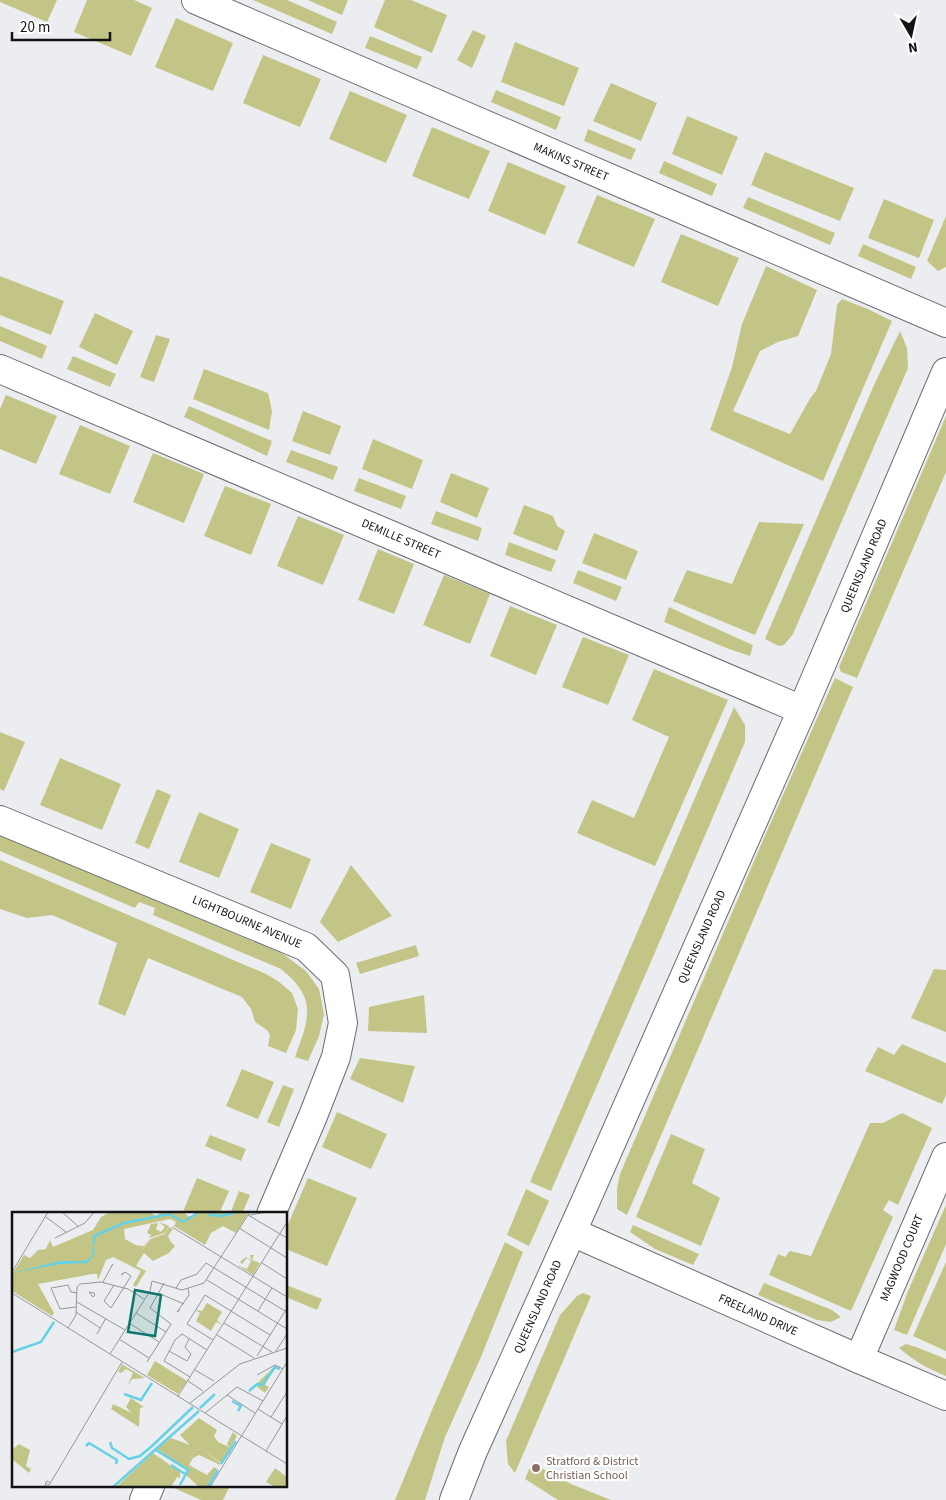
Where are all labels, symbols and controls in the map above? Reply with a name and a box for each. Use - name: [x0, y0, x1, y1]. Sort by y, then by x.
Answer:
- scale bar: [12, 10, 110, 42]
- north arrow: [886, 10, 936, 60]
- text: 20 m: [20, 17, 50, 38]
- text: N: [907, 36, 919, 57]
- street label: MAKINS STREET: [531, 138, 612, 186]
- street label: DEMILLE STREET: [359, 515, 444, 564]
- street label: QUEENSLAND ROAD: [836, 516, 892, 616]
- street label: QUEENSLAND ROAD: [674, 887, 730, 987]
- street label: LIGHTBOURNE AVENUE: [190, 891, 304, 953]
- street label: MAGWOOD COURT: [876, 1211, 928, 1304]
- inset map: [12, 1212, 288, 1488]
- street label: QUEENSLAND ROAD: [510, 1257, 566, 1357]
- street label: FREELAND DRIVE: [716, 1290, 800, 1340]
- place label: Stratford & District Christian School: [546, 1453, 638, 1484]
- marker: Stratford & District Christian School: [530, 1462, 542, 1474]

